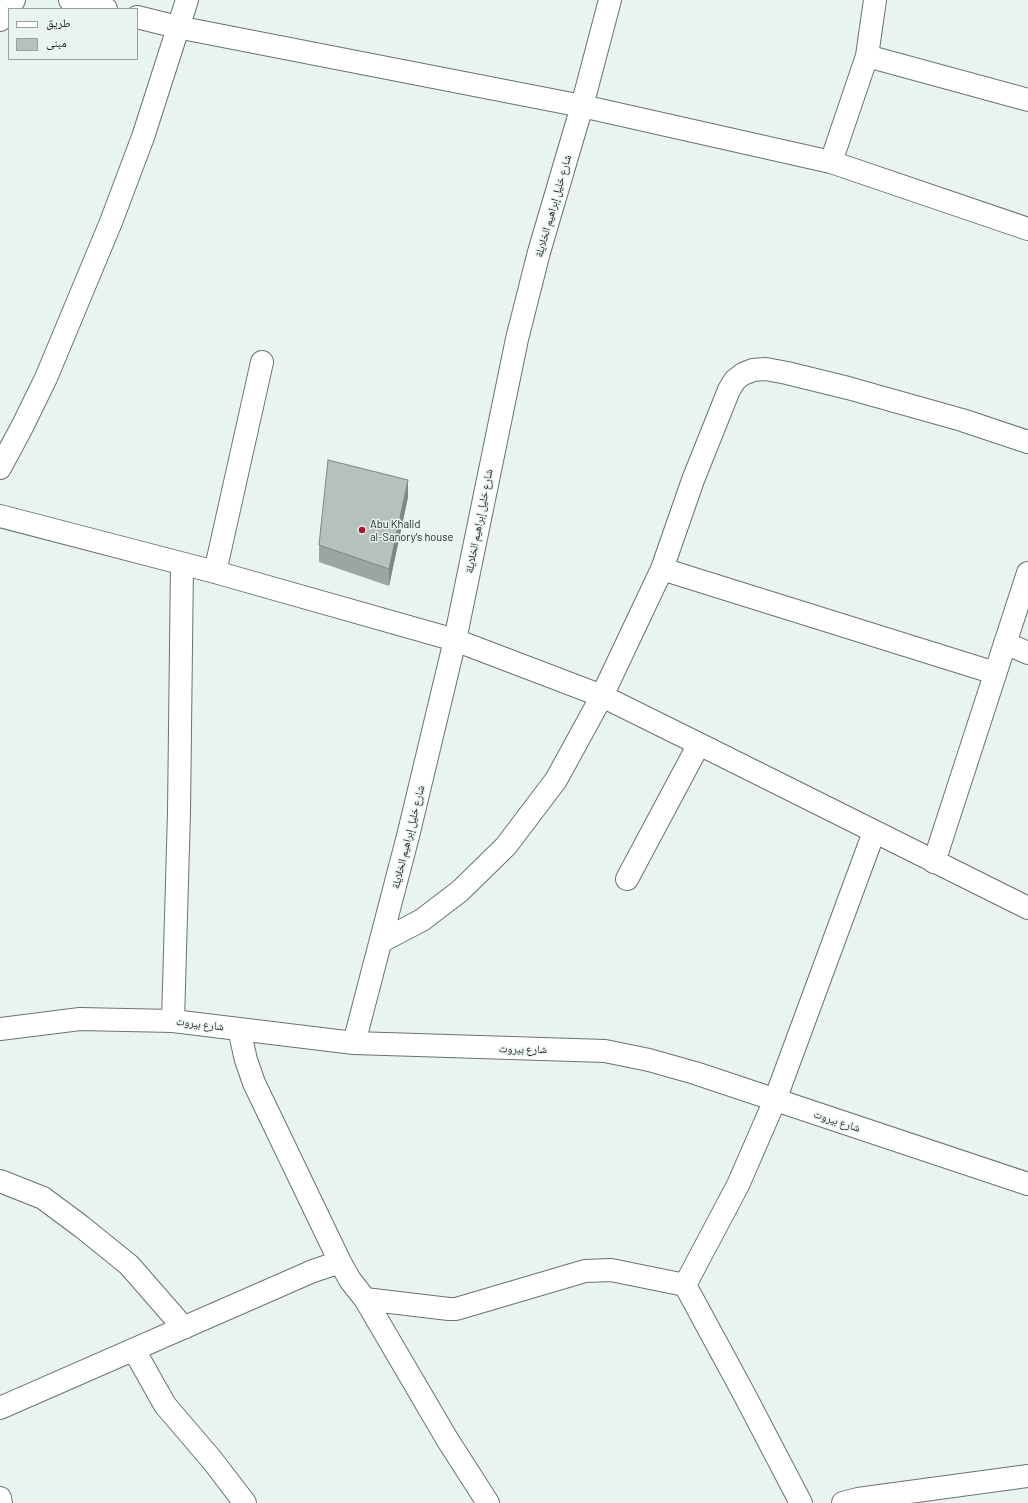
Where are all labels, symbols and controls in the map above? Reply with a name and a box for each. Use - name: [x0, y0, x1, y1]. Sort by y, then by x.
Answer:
- legend: [8, 8, 138, 60]
- text: طريق: [46, 15, 71, 29]
- text: مبنى: [46, 35, 67, 49]
- street label: شارع خليل إبراهيم الخلايلة: [532, 153, 574, 259]
- street label: شارع خليل إبراهيم الخلايلة: [462, 468, 496, 574]
- place label: Abu Khalid al-Sanory's house: [370, 517, 453, 543]
- marker: Abu Khalid al-Sanory's house: [357, 525, 367, 535]
- street label: شارع خليل إبراهيم الخلايلة: [389, 784, 427, 890]
- street label: شارع بيروت: [175, 1015, 225, 1033]
- street label: شارع بيروت: [499, 1042, 547, 1056]
- street label: شارع بيروت: [812, 1107, 862, 1135]

